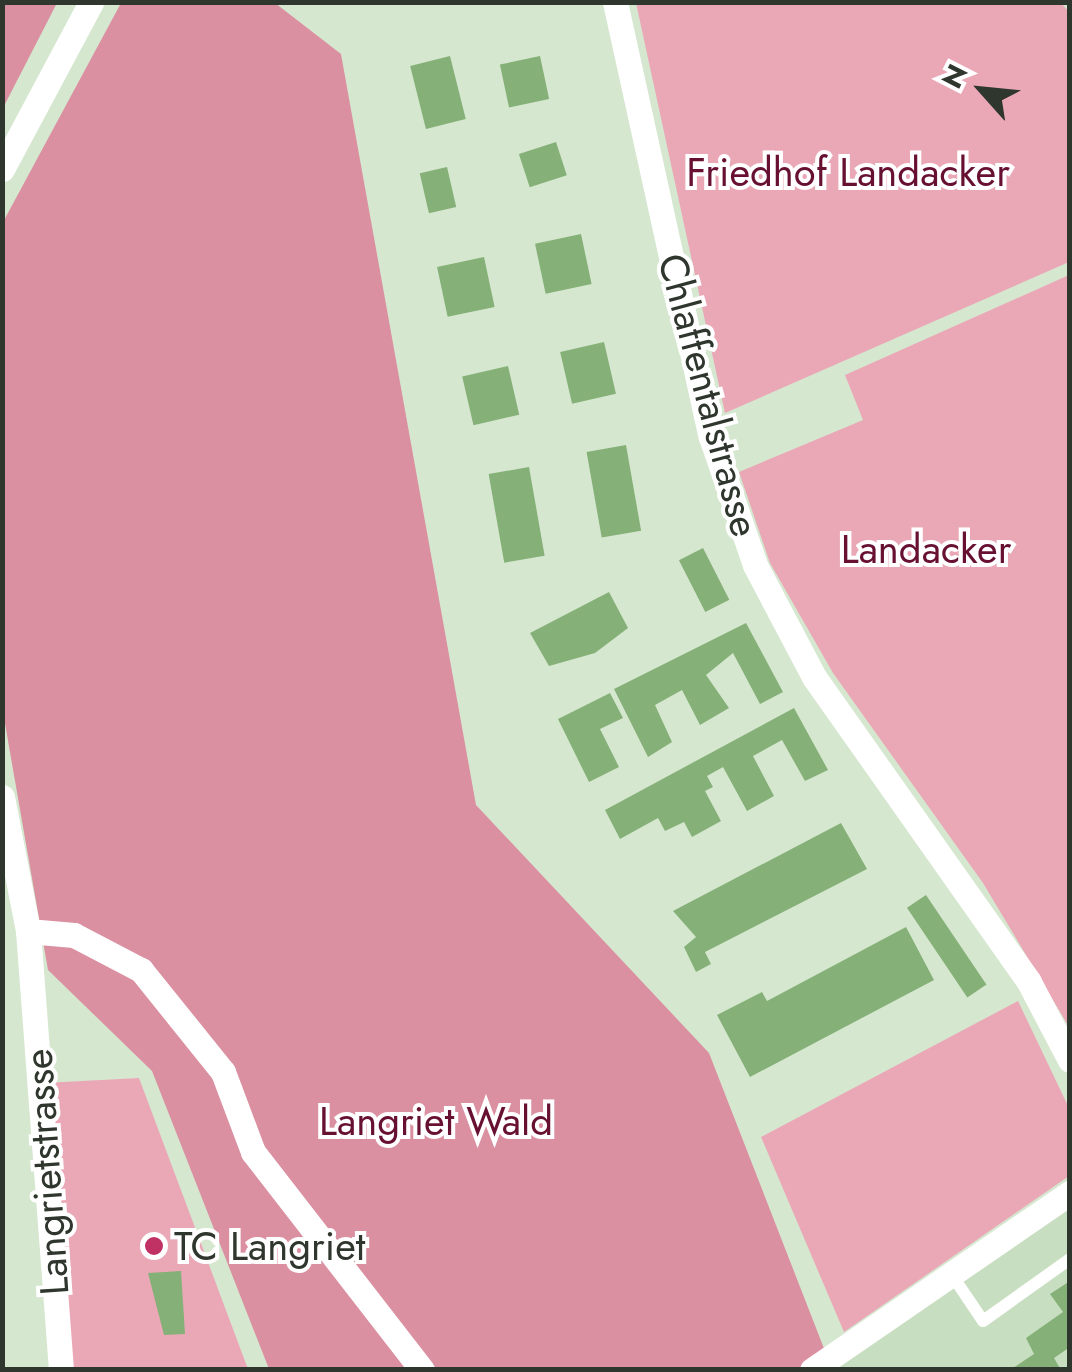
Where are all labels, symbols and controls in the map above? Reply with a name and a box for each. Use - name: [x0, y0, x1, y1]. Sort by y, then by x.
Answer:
- north arrow: [932, 40, 1032, 140]
- text: N: [932, 57, 978, 95]
- park label: Friedhof Landacker: [686, 148, 1010, 196]
- street label: Chlaffentalstrasse: [648, 248, 770, 542]
- park label: Landacker: [841, 525, 1011, 573]
- street label: Langrietstrasse: [13, 1047, 79, 1297]
- park label: Langriet Wald: [319, 1097, 553, 1145]
- place label: TC Langriet: [174, 1222, 365, 1270]
- marker: TC Langriet: [143, 1235, 165, 1257]

